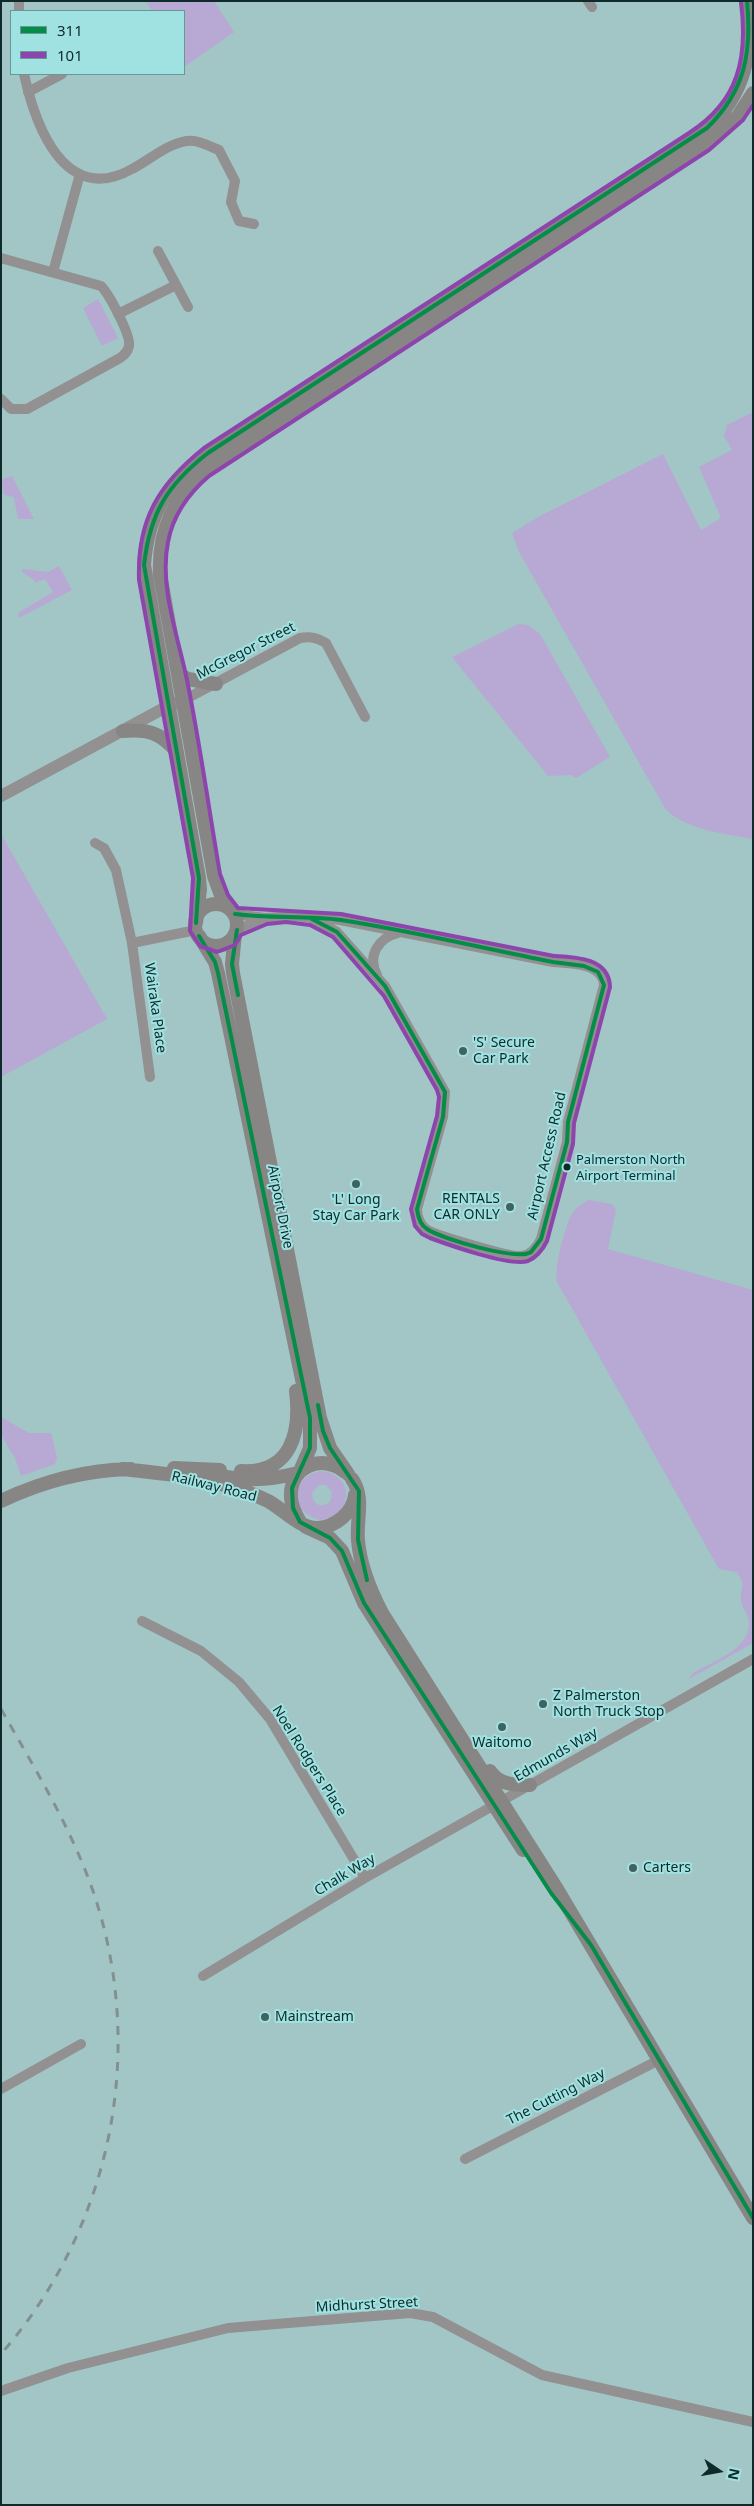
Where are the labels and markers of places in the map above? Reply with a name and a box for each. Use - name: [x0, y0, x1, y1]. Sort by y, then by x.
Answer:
- place label: 'S' Secure Car Park: [473, 1035, 535, 1068]
- marker: 'S' Secure Car Park: [457, 1045, 469, 1057]
- place label: Palmerston North Airport Terminal: [576, 1152, 685, 1183]
- marker: Palmerston North Airport Terminal: [562, 1162, 572, 1172]
- marker: 'L' Long Stay Car Park: [350, 1178, 362, 1190]
- place label: RENTALS CAR ONLY: [433, 1191, 500, 1224]
- place label: 'L' Long Stay Car Park: [312, 1192, 400, 1224]
- marker: RENTALS CAR ONLY: [504, 1201, 516, 1213]
- place label: Z Palmerston North Truck Stop: [553, 1688, 664, 1720]
- marker: Z Palmerston North Truck Stop: [537, 1698, 549, 1710]
- marker: Waitomo: [496, 1721, 508, 1733]
- place label: Waitomo: [472, 1735, 532, 1751]
- place label: Carters: [643, 1860, 691, 1876]
- marker: Carters: [627, 1862, 639, 1874]
- place label: Mainstream: [275, 2009, 354, 2025]
- marker: Mainstream: [259, 2011, 271, 2023]

